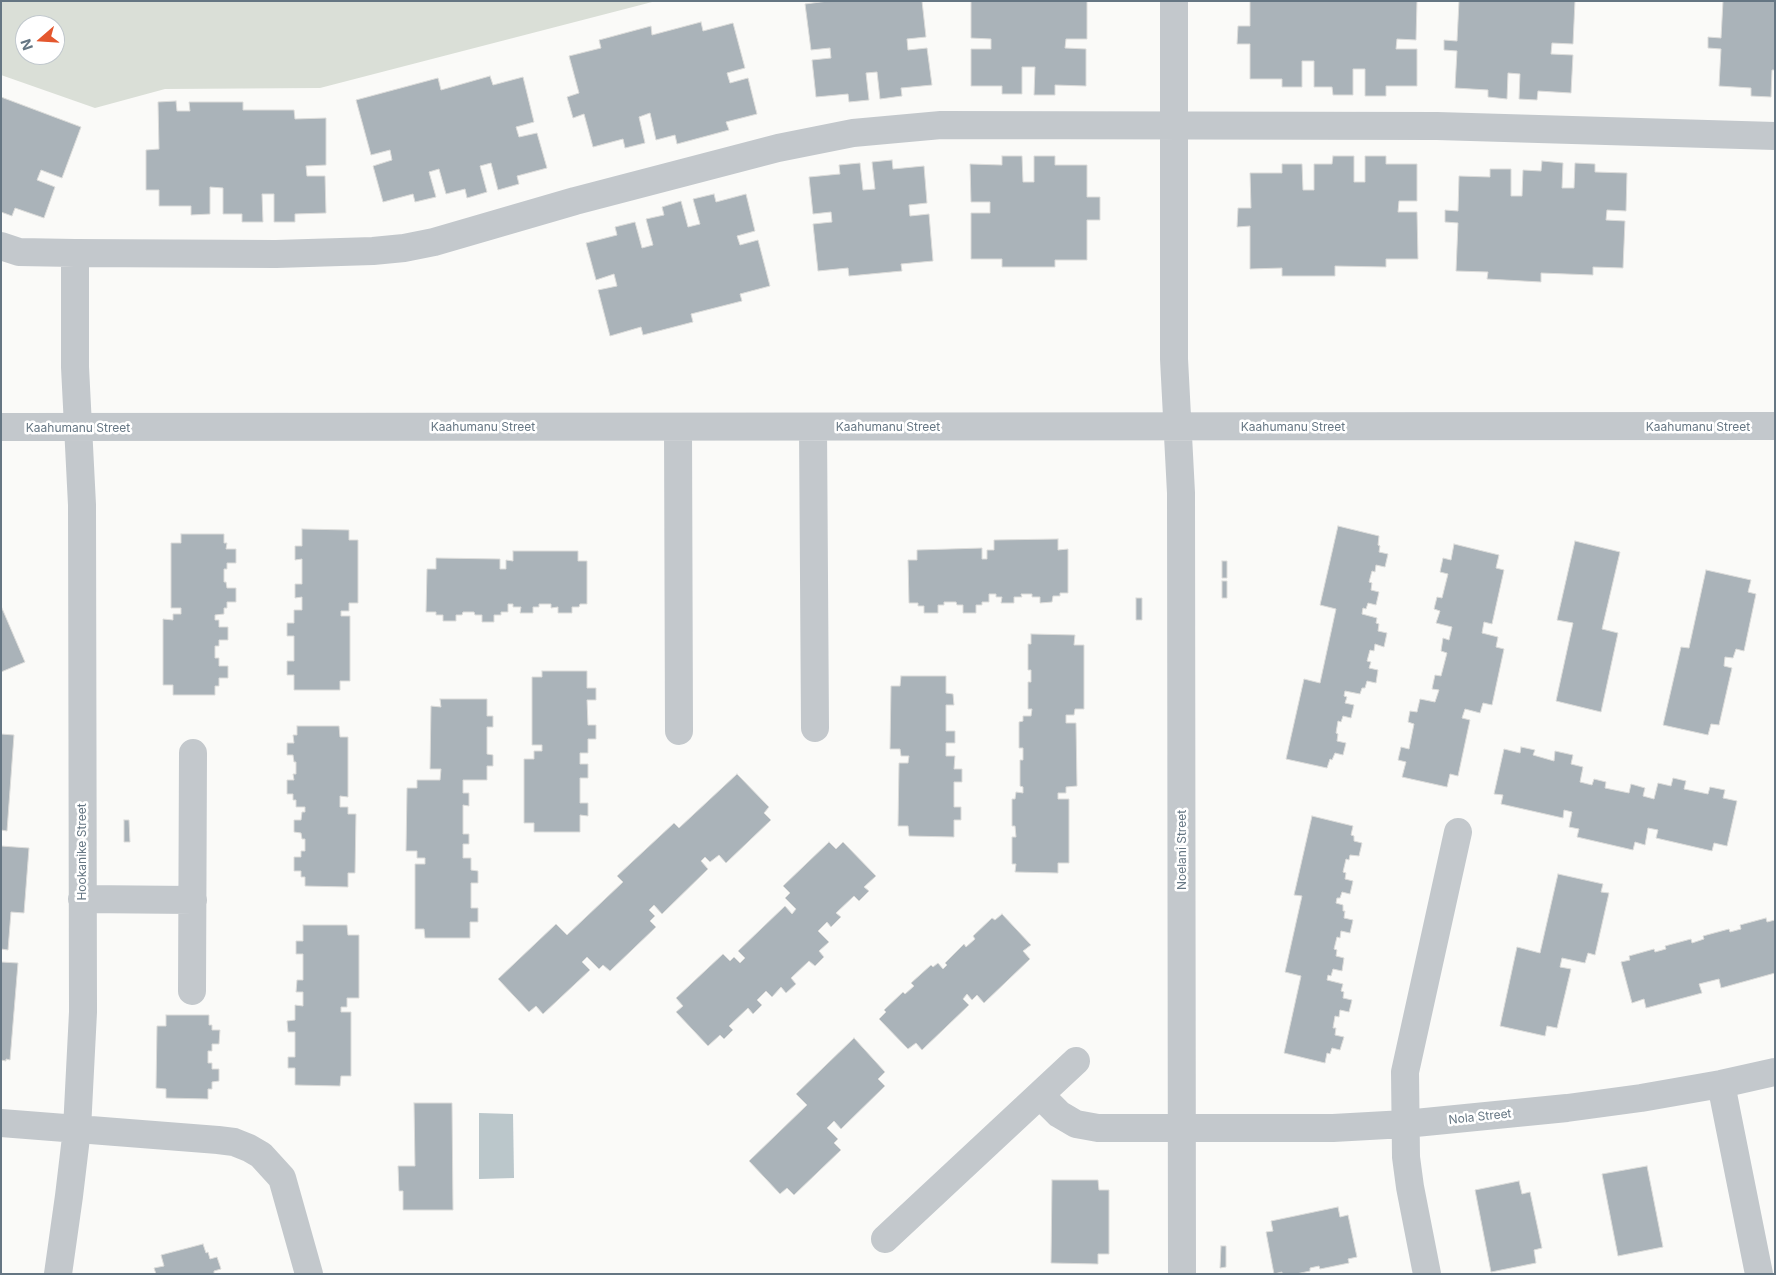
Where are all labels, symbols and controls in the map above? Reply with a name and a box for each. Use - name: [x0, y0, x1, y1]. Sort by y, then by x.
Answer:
- north arrow: [15, 15, 65, 65]
- text: N: [17, 37, 36, 53]
- street label: Kaahumanu Street: [431, 420, 535, 434]
- street label: Kaahumanu Street: [836, 420, 940, 434]
- street label: Kaahumanu Street: [1241, 420, 1345, 434]
- street label: Kaahumanu Street: [1646, 420, 1750, 434]
- street label: Kaahumanu Street: [26, 421, 130, 435]
- street label: Hookanike Street: [75, 803, 89, 901]
- street label: Noelani Street: [1175, 810, 1189, 890]
- street label: Nola Street: [1448, 1107, 1512, 1127]

